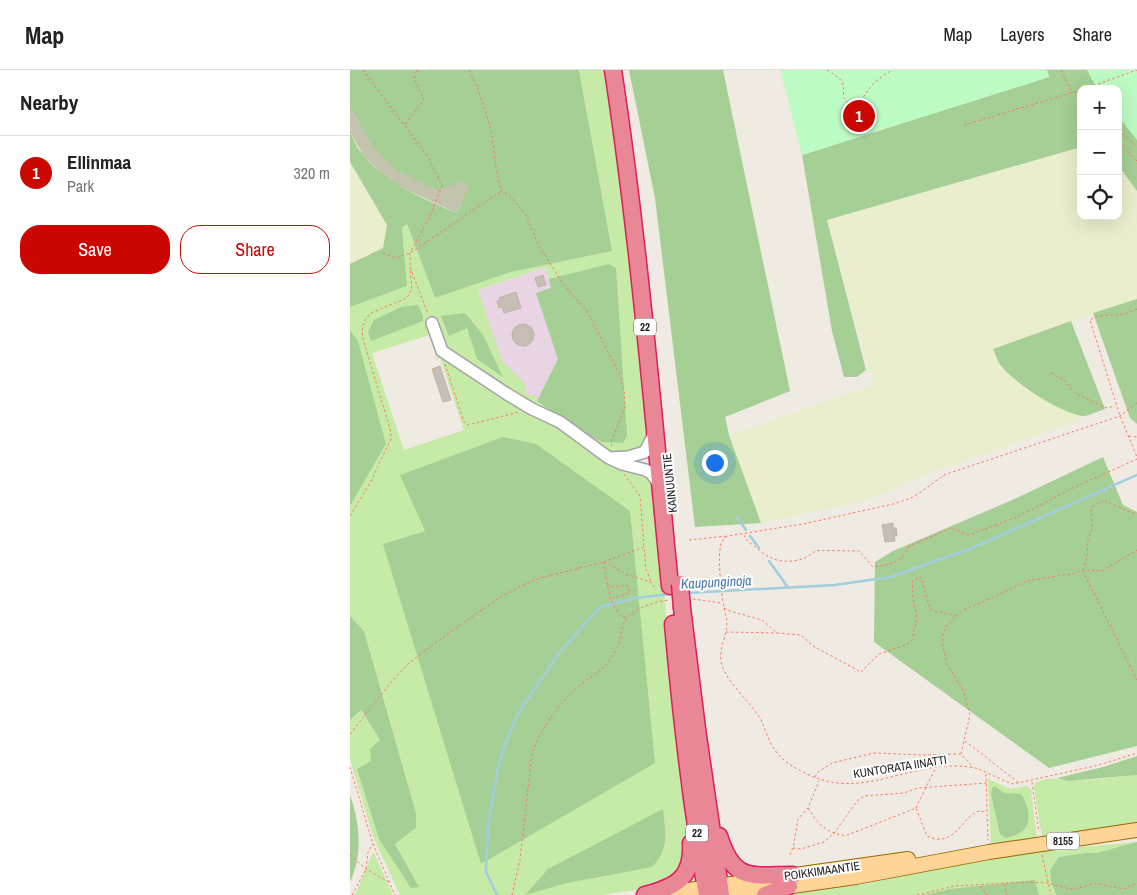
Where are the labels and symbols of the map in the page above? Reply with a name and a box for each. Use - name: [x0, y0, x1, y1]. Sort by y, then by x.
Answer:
- pin: 1: [843, 97, 875, 135]
- road number: 22: [634, 318, 656, 336]
- your location: [702, 450, 728, 476]
- street label: KAINUUNTIE: [659, 453, 681, 513]
- water label: Kaupunginoja: [680, 571, 752, 593]
- street label: KUNTORATA IINATTI: [852, 752, 948, 782]
- road number: 22: [686, 824, 708, 841]
- road number: 8155: [1047, 832, 1079, 849]
- street label: POIKKIMAANTIE: [783, 858, 861, 884]

